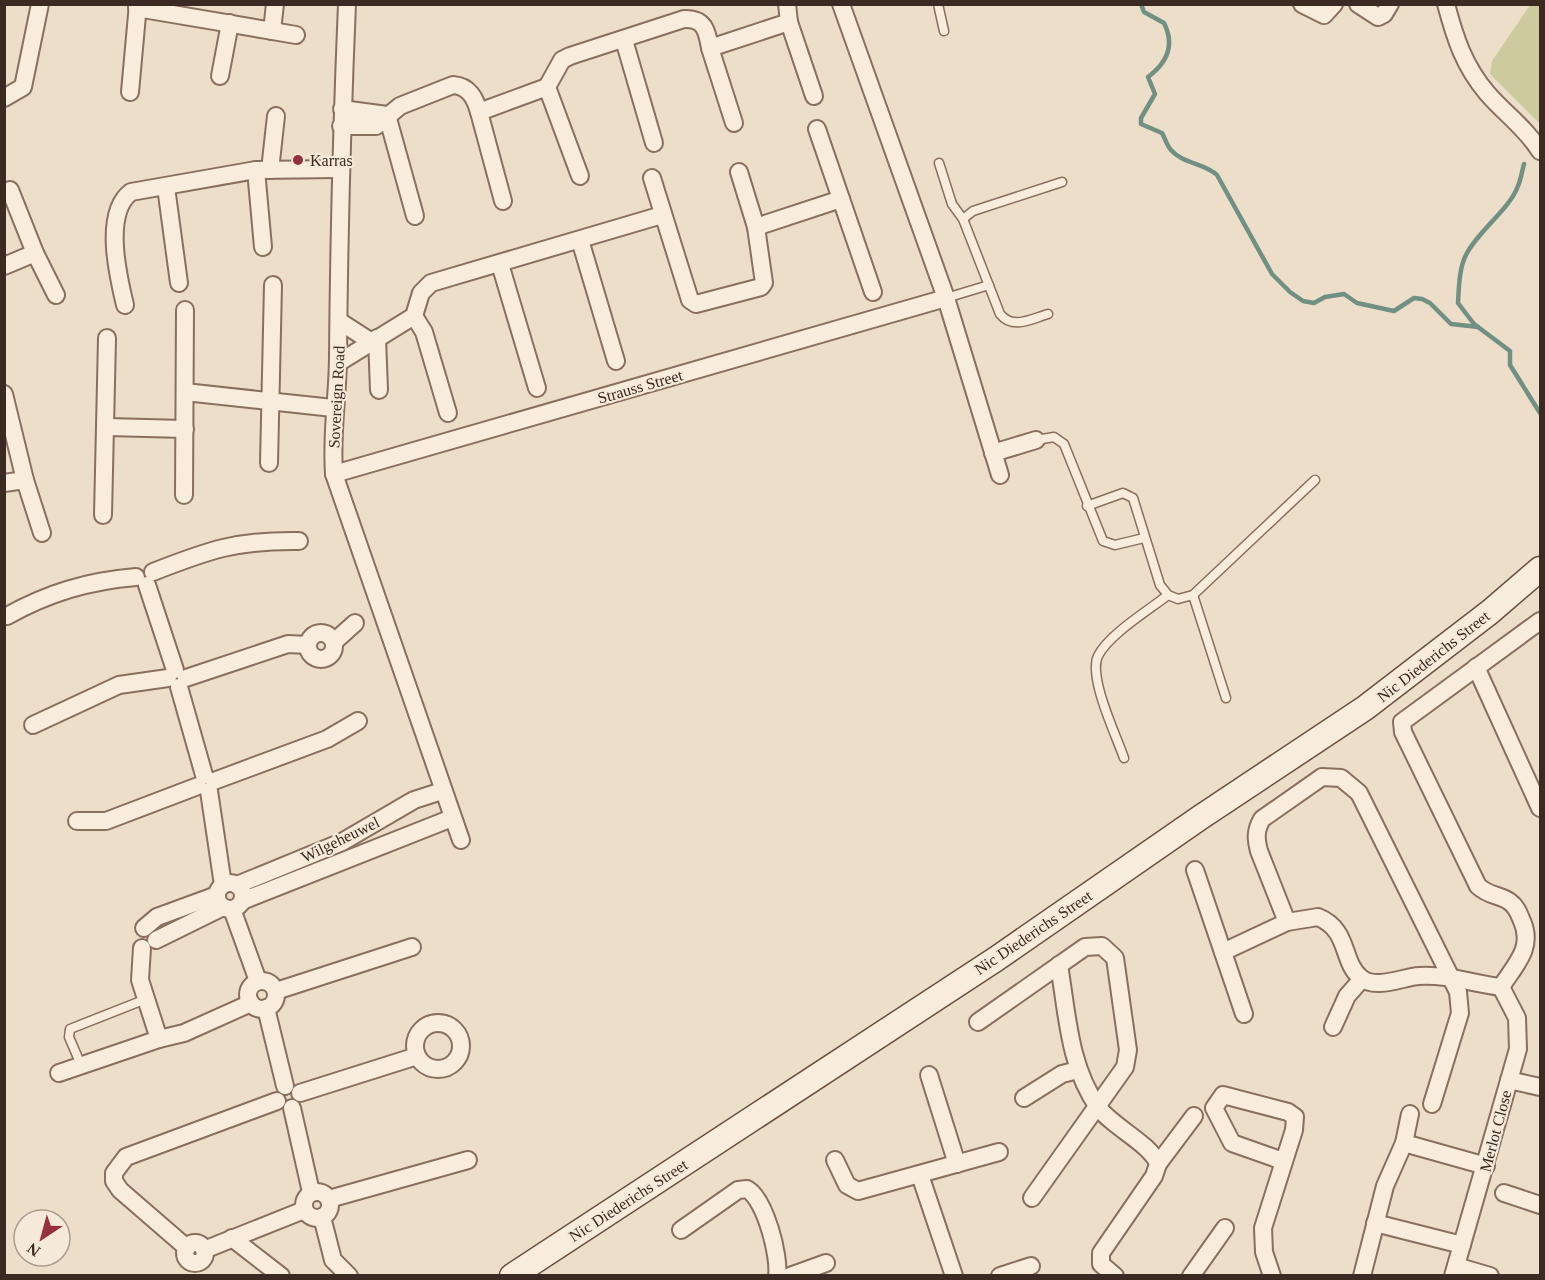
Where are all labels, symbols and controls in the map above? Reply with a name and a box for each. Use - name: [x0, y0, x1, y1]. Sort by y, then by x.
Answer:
- place label: Karras: [310, 152, 353, 169]
- marker: Karras: [291, 153, 305, 167]
- street label: Sovereign Road: [325, 345, 349, 449]
- street label: Strauss Street: [596, 366, 685, 407]
- street label: Nic Diederichs Street: [1374, 607, 1493, 705]
- street label: Wilgeheuwel: [298, 813, 383, 867]
- street label: Nic Diederichs Street: [971, 887, 1096, 978]
- street label: Merlot Close: [1476, 1088, 1515, 1174]
- street label: Nic Diederichs Street: [566, 1155, 691, 1245]
- north arrow: [12, 1208, 72, 1268]
- text: N: [23, 1239, 43, 1260]

